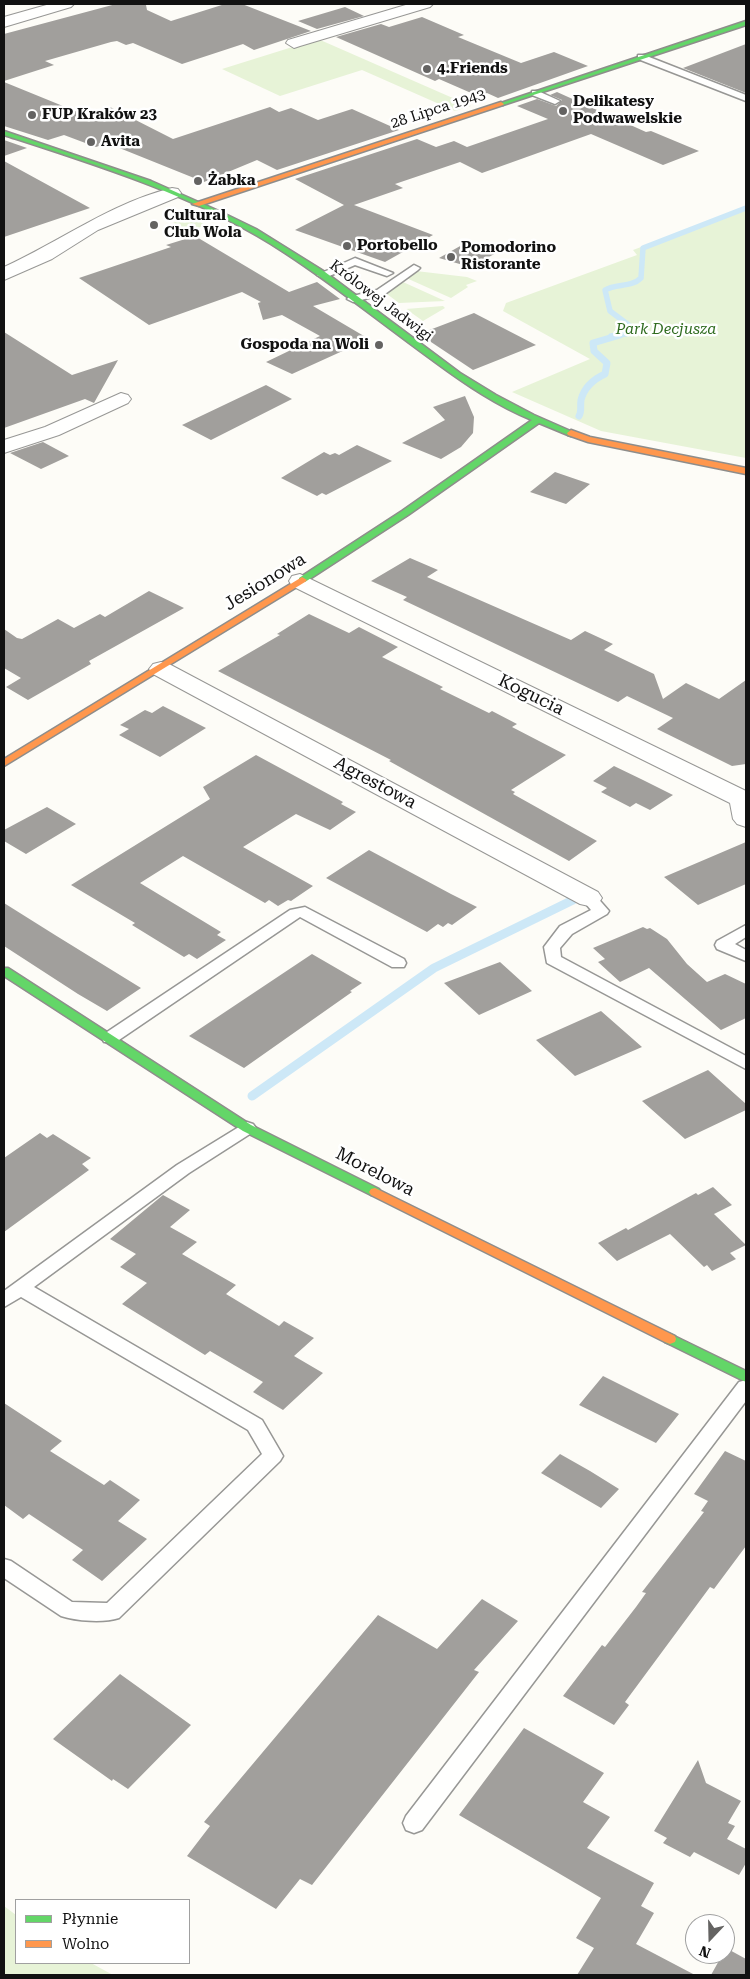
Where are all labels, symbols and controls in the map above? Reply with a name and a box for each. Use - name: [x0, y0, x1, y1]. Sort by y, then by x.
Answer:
- place label: 4.Friends: [437, 60, 508, 78]
- marker: 4.Friends: [421, 63, 433, 75]
- street label: 28 Lipca 1943: [388, 85, 488, 133]
- place label: Delikatesy Podwawelskie: [573, 93, 682, 128]
- marker: Delikatesy Podwawelskie: [557, 105, 569, 117]
- place label: FUP Kraków 23: [42, 106, 157, 124]
- marker: FUP Kraków 23: [26, 109, 38, 121]
- place label: Avita: [101, 133, 140, 151]
- marker: Avita: [85, 136, 97, 148]
- place label: Żabka: [208, 172, 256, 190]
- marker: Żabka: [192, 175, 204, 187]
- place label: Cultural Club Wola: [164, 207, 241, 242]
- marker: Cultural Club Wola: [148, 219, 160, 231]
- place label: Portobello: [357, 237, 438, 255]
- place label: Pomodorino Ristorante: [461, 239, 556, 274]
- marker: Portobello: [341, 240, 353, 252]
- marker: Pomodorino Ristorante: [445, 251, 457, 263]
- street label: Królowej Jadwigi: [326, 256, 436, 346]
- park label: Park Decjusza: [616, 321, 716, 339]
- place label: Gospoda na Woli: [240, 336, 369, 354]
- marker: Gospoda na Woli: [373, 339, 385, 351]
- street label: Jesionowa: [220, 549, 310, 615]
- street label: Kogucia: [494, 670, 568, 720]
- street label: Agrestowa: [330, 752, 420, 814]
- street label: Morelowa: [332, 1143, 418, 1201]
- legend: [15, 1899, 190, 1964]
- text: Płynnie: [62, 1910, 118, 1928]
- north arrow: [685, 1914, 735, 1964]
- text: Wolno: [62, 1935, 109, 1953]
- text: N: [697, 1943, 713, 1961]

